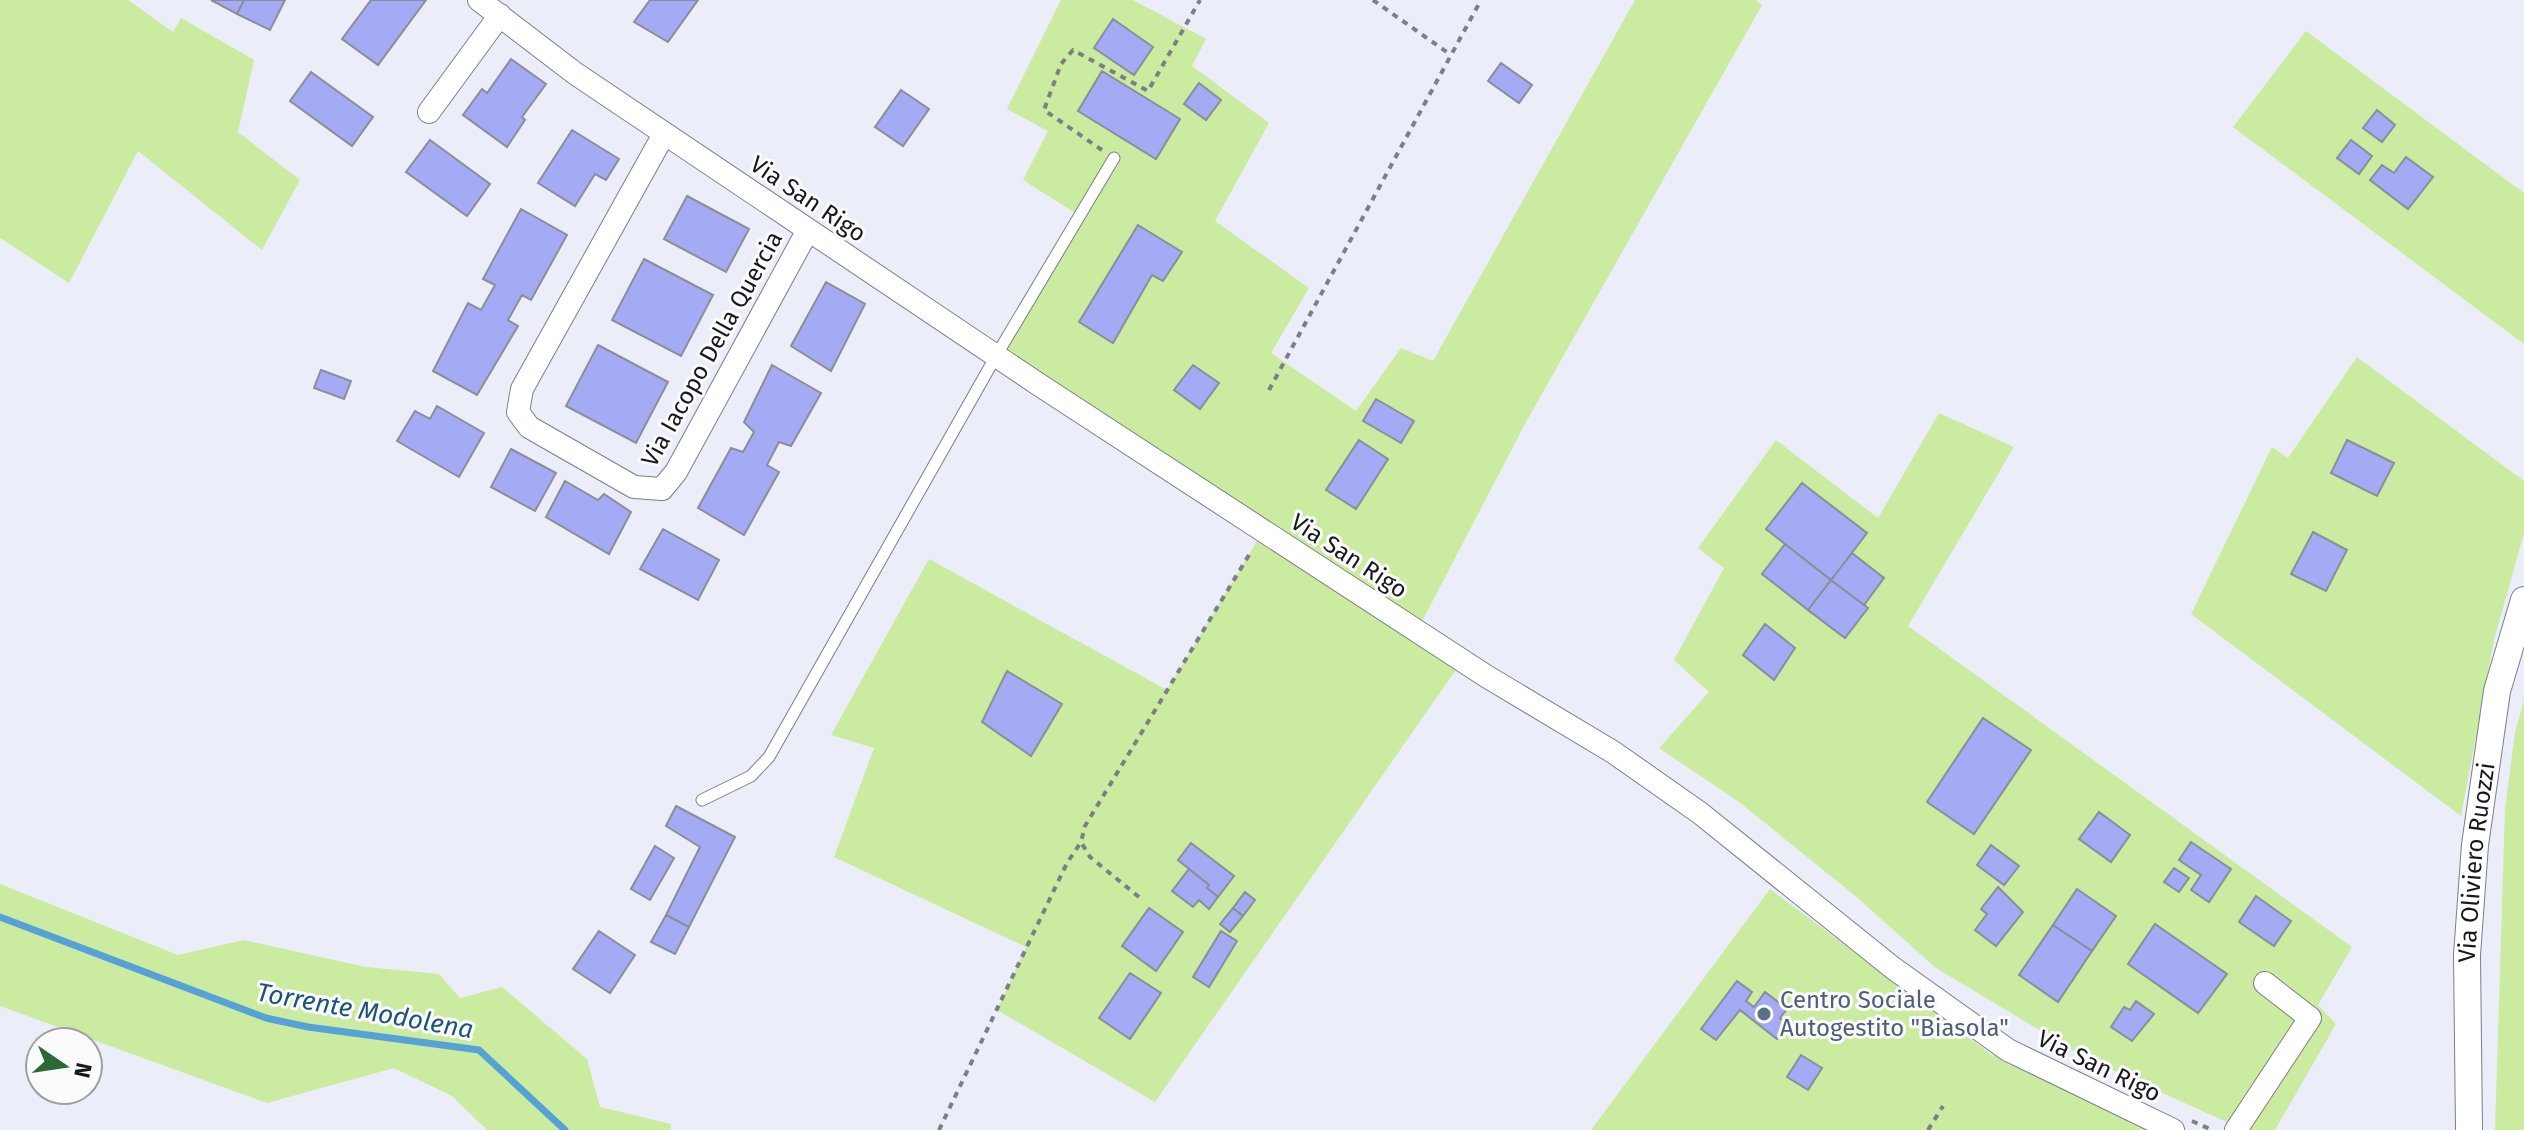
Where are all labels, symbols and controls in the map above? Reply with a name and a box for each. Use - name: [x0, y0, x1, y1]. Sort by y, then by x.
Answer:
- street label: Via San Rigo: [745, 150, 871, 248]
- street label: Via Iacopo Della Quercia: [636, 226, 788, 472]
- street label: Via San Rigo: [1285, 508, 1413, 604]
- street label: Via Oliviero Ruozzi: [2453, 761, 2501, 963]
- water label: Torrente Modolena: [254, 977, 476, 1045]
- place label: Centro Sociale Autogestito "Biasola": [1780, 986, 2009, 1042]
- marker: Centro Sociale Autogestito "Biasola": [1755, 1005, 1773, 1023]
- street label: Via San Rigo: [2033, 1024, 2165, 1108]
- north arrow: [24, 1026, 104, 1106]
- text: N: [68, 1060, 98, 1081]

